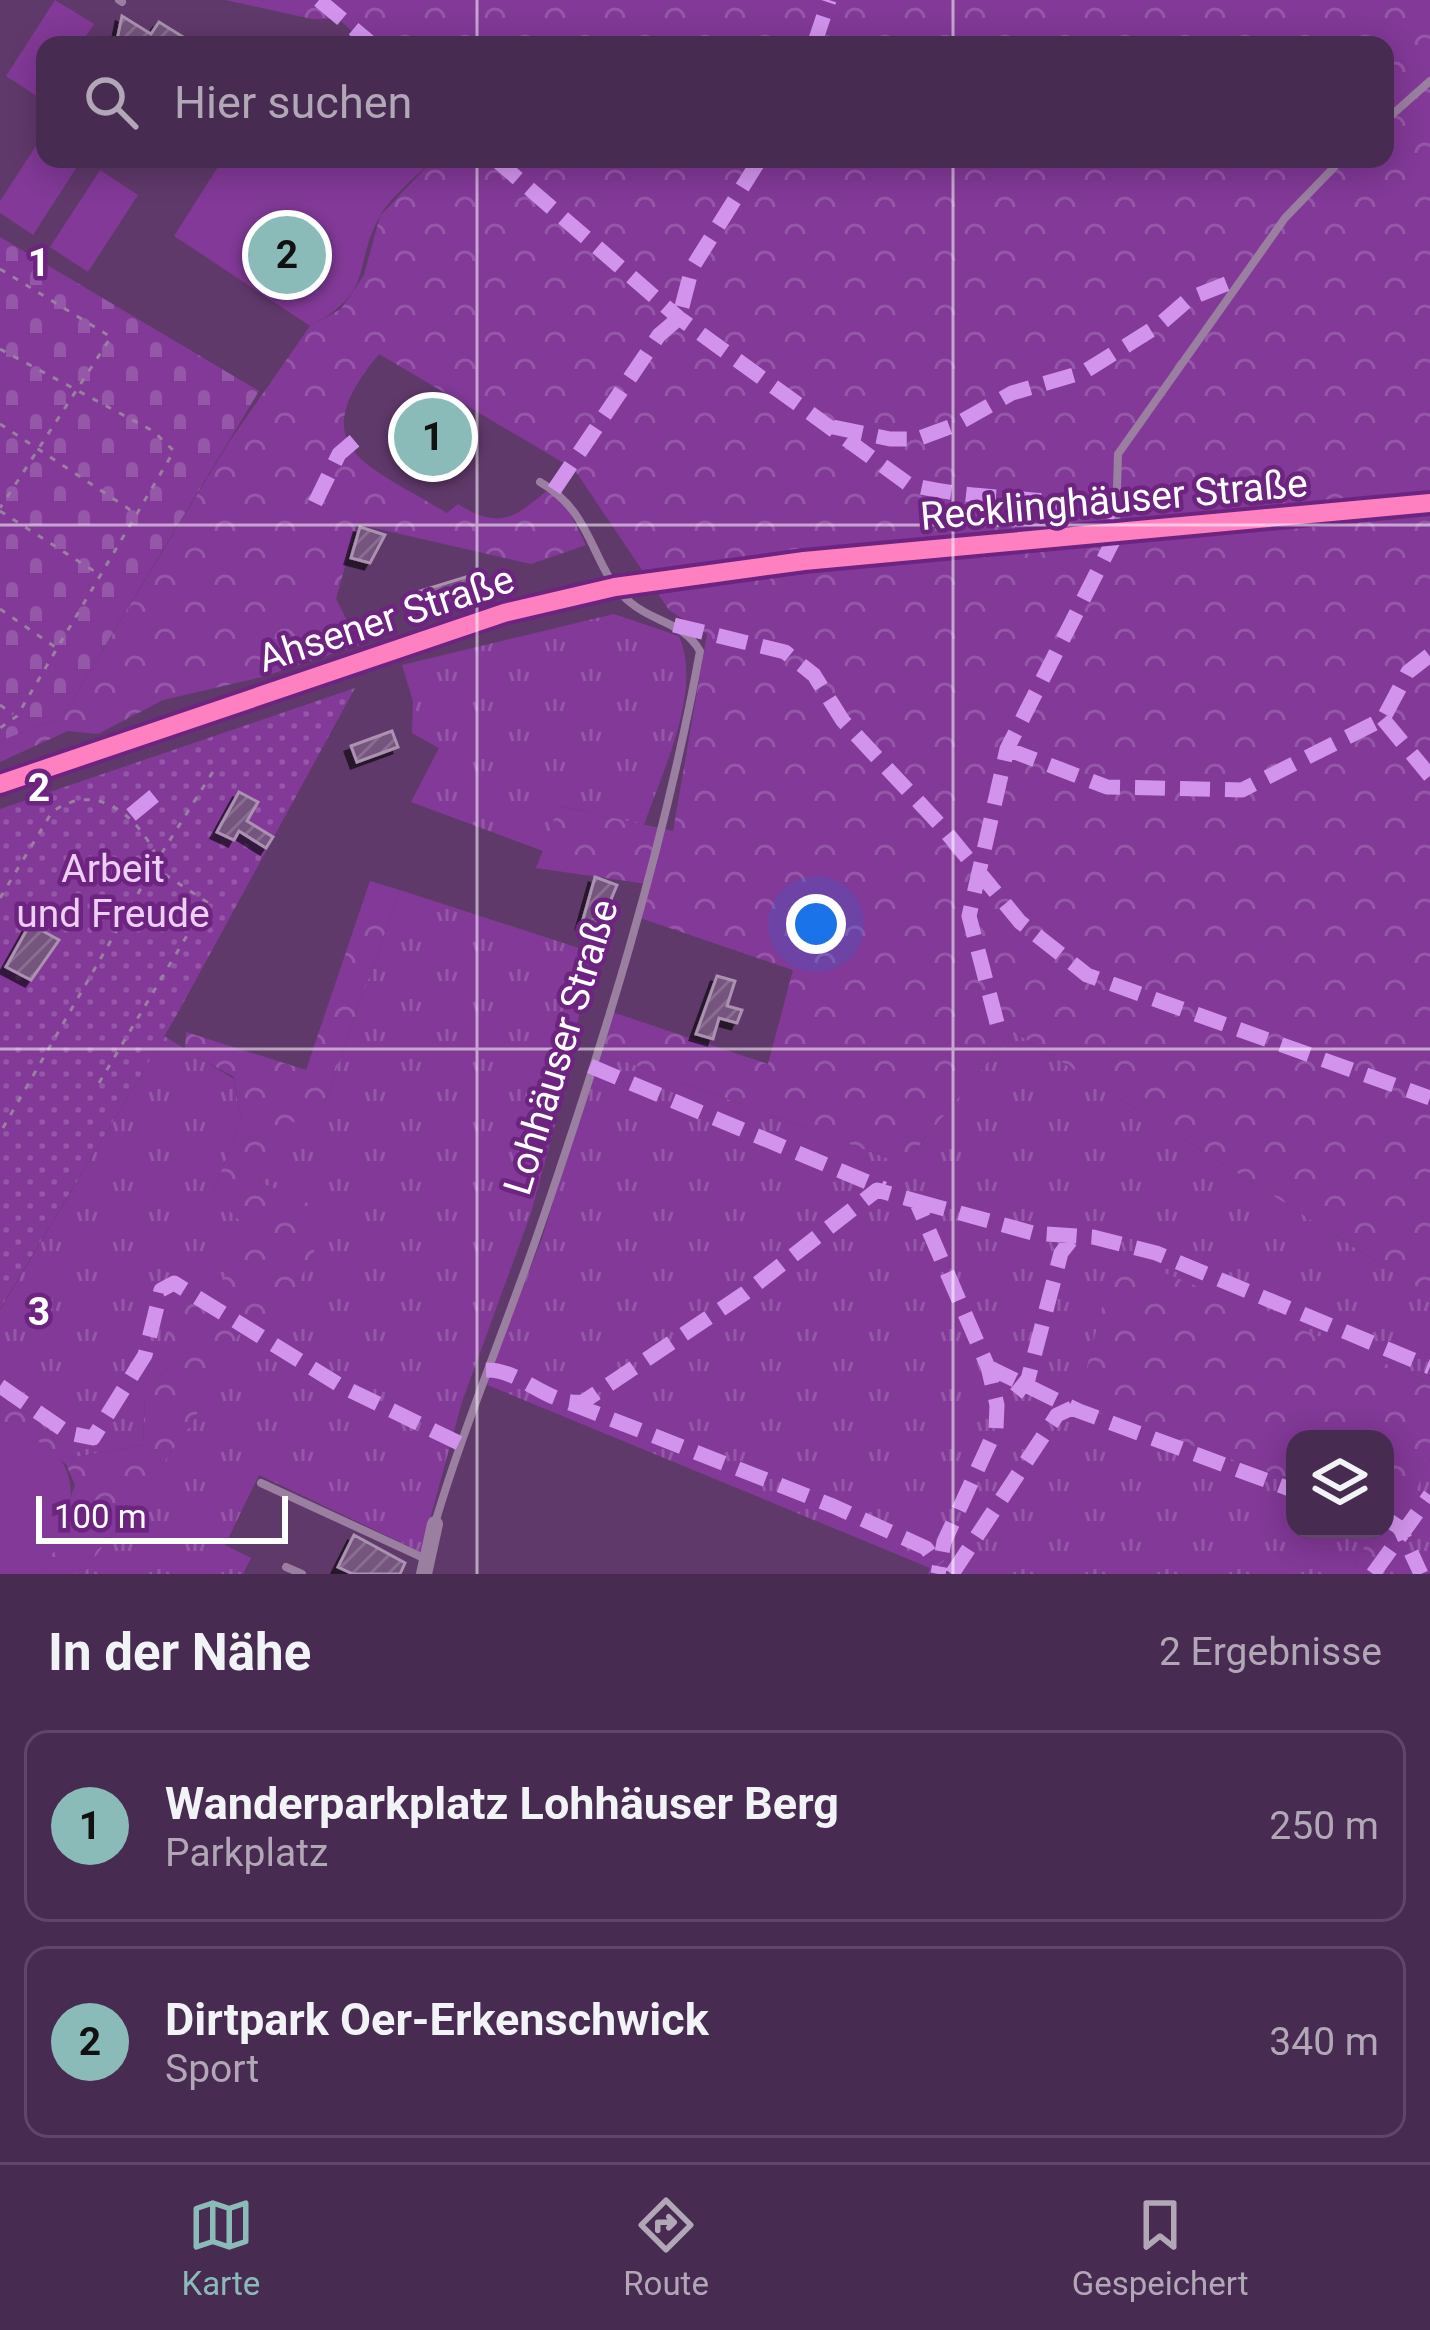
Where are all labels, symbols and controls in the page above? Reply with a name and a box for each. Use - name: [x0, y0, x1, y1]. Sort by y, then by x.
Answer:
- search box: [36, 36, 1394, 168]
- icon: search: [78, 69, 144, 135]
- text: Hier suchen: [174, 76, 412, 129]
- pin: 2: [248, 210, 326, 300]
- text: 1: [28, 240, 50, 286]
- pin: 1: [394, 392, 472, 482]
- street label: Recklinghäuser Straße: [918, 460, 1310, 540]
- street label: Ahsener Straße: [252, 556, 520, 682]
- text: 2: [28, 765, 50, 811]
- park label: Arbeit und Freude: [16, 846, 210, 937]
- street label: Lohhäuser Straße: [494, 894, 628, 1200]
- your location: [786, 894, 846, 954]
- text: 3: [28, 1289, 50, 1335]
- map controls: [1286, 1430, 1394, 1538]
- button: layers: [1286, 1430, 1394, 1538]
- scale bar: [36, 1490, 288, 1543]
- text: 100 m: [54, 1497, 147, 1536]
- text: In der Nähe: [48, 1623, 311, 1682]
- text: 2 Ergebnisse: [1159, 1629, 1382, 1675]
- text: Wanderparkplatz Lohhäuser Berg: [165, 1777, 839, 1830]
- text: 1: [79, 1803, 101, 1849]
- text: 250 m: [1269, 1803, 1379, 1849]
- text: Parkplatz: [165, 1830, 328, 1876]
- text: Dirtpark Oer-Erkenschwick: [165, 1993, 709, 2046]
- text: 2: [79, 2019, 101, 2065]
- text: 340 m: [1269, 2019, 1379, 2065]
- text: Sport: [165, 2046, 259, 2092]
- tab: Karte: [181, 2192, 260, 2303]
- tab: Route: [623, 2192, 709, 2303]
- tab: Gespeichert: [1072, 2192, 1249, 2303]

